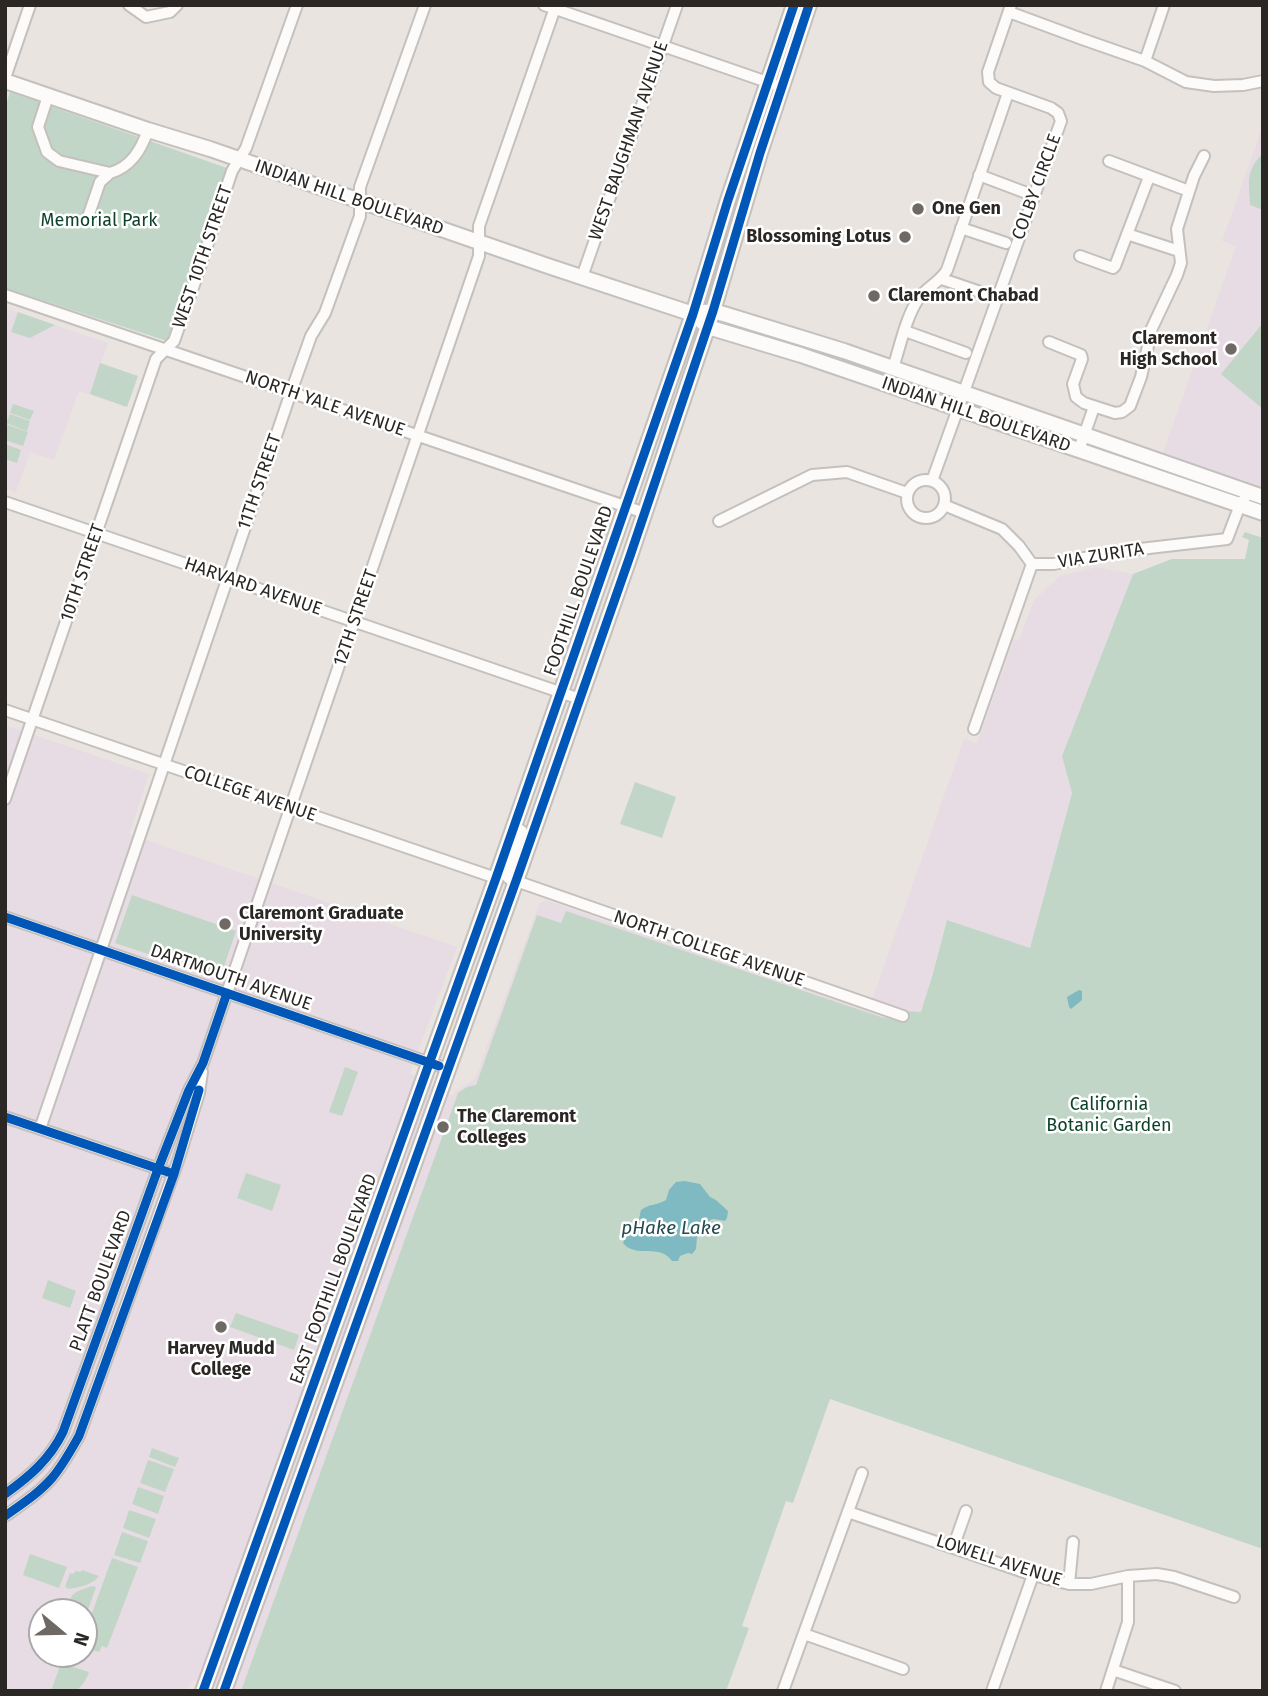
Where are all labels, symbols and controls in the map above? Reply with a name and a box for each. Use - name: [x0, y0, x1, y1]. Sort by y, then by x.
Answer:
- street label: WEST BAUGHMAN AVENUE: [585, 39, 673, 243]
- street label: COLBY CIRCLE: [1008, 131, 1066, 243]
- street label: INDIAN HILL BOULEVARD: [252, 155, 446, 241]
- street label: WEST 10TH STREET: [168, 183, 238, 331]
- place label: One Gen: [932, 198, 1001, 220]
- marker: One Gen: [910, 201, 926, 217]
- park label: Memorial Park: [41, 210, 157, 232]
- place label: Blossoming Lotus: [746, 226, 891, 248]
- marker: Blossoming Lotus: [897, 229, 913, 245]
- place label: Claremont Chabad: [888, 285, 1039, 307]
- marker: Claremont Chabad: [866, 288, 882, 304]
- place label: Claremont High School: [1120, 328, 1217, 370]
- marker: Claremont High School: [1223, 341, 1239, 357]
- street label: NORTH YALE AVENUE: [242, 366, 408, 442]
- street label: INDIAN HILL BOULEVARD: [879, 372, 1073, 458]
- street label: 11TH STREET: [234, 431, 286, 533]
- street label: FOOTHILL BOULEVARD: [540, 503, 618, 679]
- street label: 10TH STREET: [56, 521, 110, 625]
- street label: VIA ZURITA: [1057, 539, 1145, 573]
- street label: HARVARD AVENUE: [181, 553, 325, 621]
- street label: 12TH STREET: [329, 567, 383, 669]
- street label: COLLEGE AVENUE: [181, 761, 319, 827]
- place label: Claremont Graduate University: [239, 903, 404, 946]
- street label: NORTH COLLEGE AVENUE: [611, 906, 807, 992]
- marker: Claremont Graduate University: [217, 916, 233, 932]
- street label: DARTMOUTH AVENUE: [147, 940, 315, 1016]
- park label: California Botanic Garden: [1046, 1094, 1172, 1136]
- place label: The Claremont Colleges: [457, 1106, 576, 1148]
- marker: The Claremont Colleges: [435, 1119, 451, 1135]
- street label: EAST FOOTHILL BOULEVARD: [286, 1171, 382, 1387]
- street label: PLATT BOULEVARD: [65, 1207, 137, 1355]
- water label: pHake Lake: [621, 1218, 721, 1240]
- marker: Harvey Mudd College: [213, 1319, 229, 1335]
- place label: Harvey Mudd College: [167, 1338, 275, 1380]
- street label: LOWELL AVENUE: [933, 1530, 1065, 1592]
- north arrow: [28, 1598, 98, 1668]
- text: N: [69, 1630, 94, 1649]

